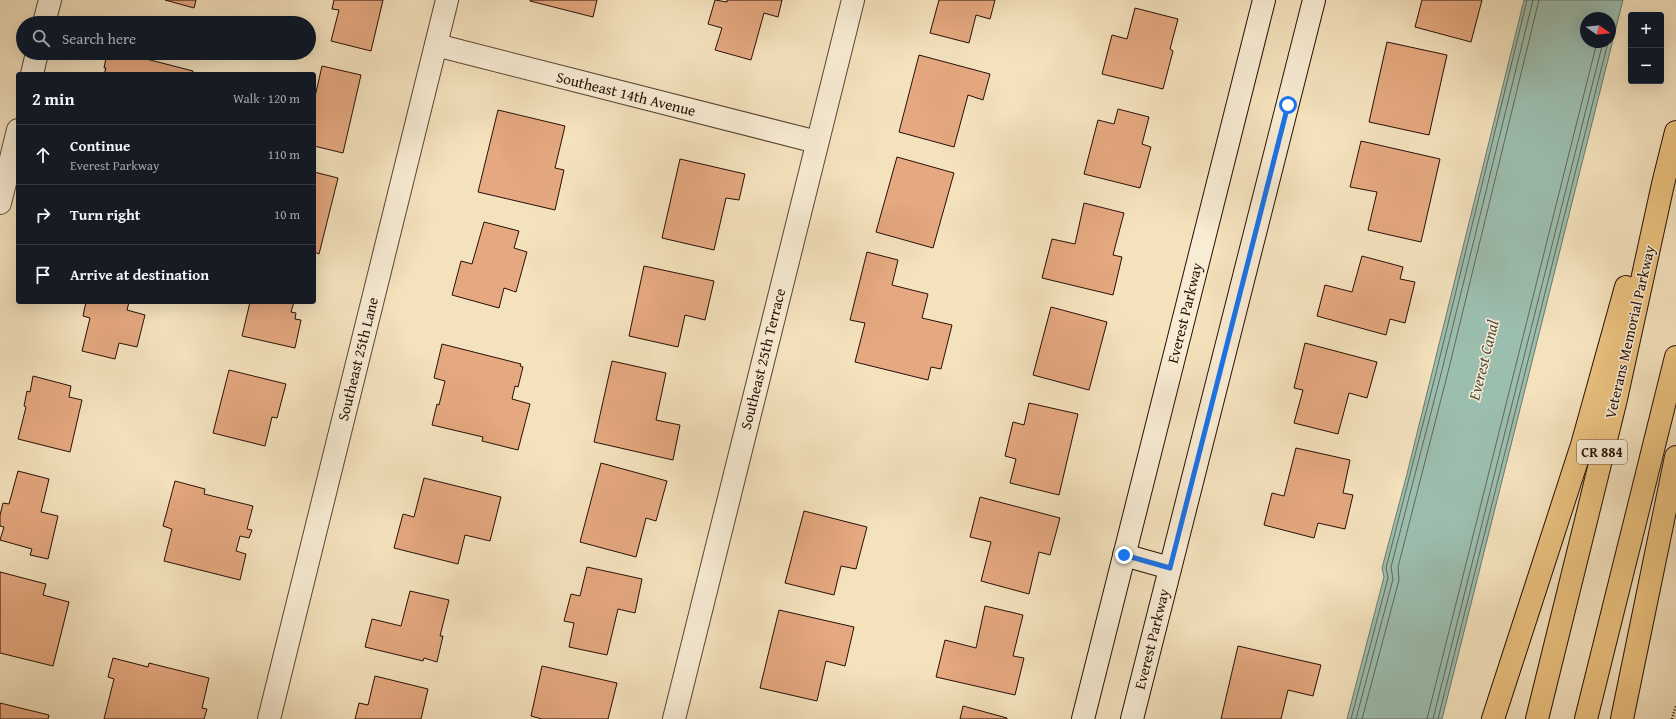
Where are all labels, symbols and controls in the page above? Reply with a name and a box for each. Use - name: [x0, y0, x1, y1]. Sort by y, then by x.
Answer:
- north arrow: [1580, 12, 1616, 48]
- map controls: [1628, 12, 1664, 84]
- button: +: [1628, 12, 1664, 48]
- search box: [16, 16, 316, 60]
- icon: search: [30, 27, 52, 49]
- text: Search here: [62, 28, 136, 49]
- button: −: [1628, 48, 1664, 84]
- street label: Southeast 14th Avenue: [554, 66, 698, 121]
- text: 2 min: [32, 86, 74, 111]
- text: Walk · 120 m: [233, 89, 300, 108]
- route start: [1279, 96, 1297, 114]
- text: Continue: [70, 135, 131, 156]
- icon: ahead: [32, 144, 54, 166]
- text: 110 m: [268, 145, 300, 164]
- text: Everest Parkway: [70, 156, 159, 175]
- icon: right: [32, 204, 54, 226]
- text: Turn right: [70, 204, 141, 225]
- text: 10 m: [274, 205, 300, 224]
- street label: Veterans Memorial Parkway: [1599, 243, 1660, 421]
- street label: Everest Parkway: [1162, 260, 1207, 366]
- icon: arrive: [32, 264, 54, 286]
- text: Arrive at destination: [70, 264, 209, 285]
- street label: Southeast 25th Terrace: [735, 286, 790, 432]
- street label: Southeast 25th Lane: [332, 295, 383, 423]
- water label: Everest Canal: [1461, 317, 1505, 404]
- road number: CR 884: [1577, 440, 1627, 464]
- route end: [1115, 546, 1133, 564]
- street label: Everest Parkway: [1129, 586, 1174, 692]

